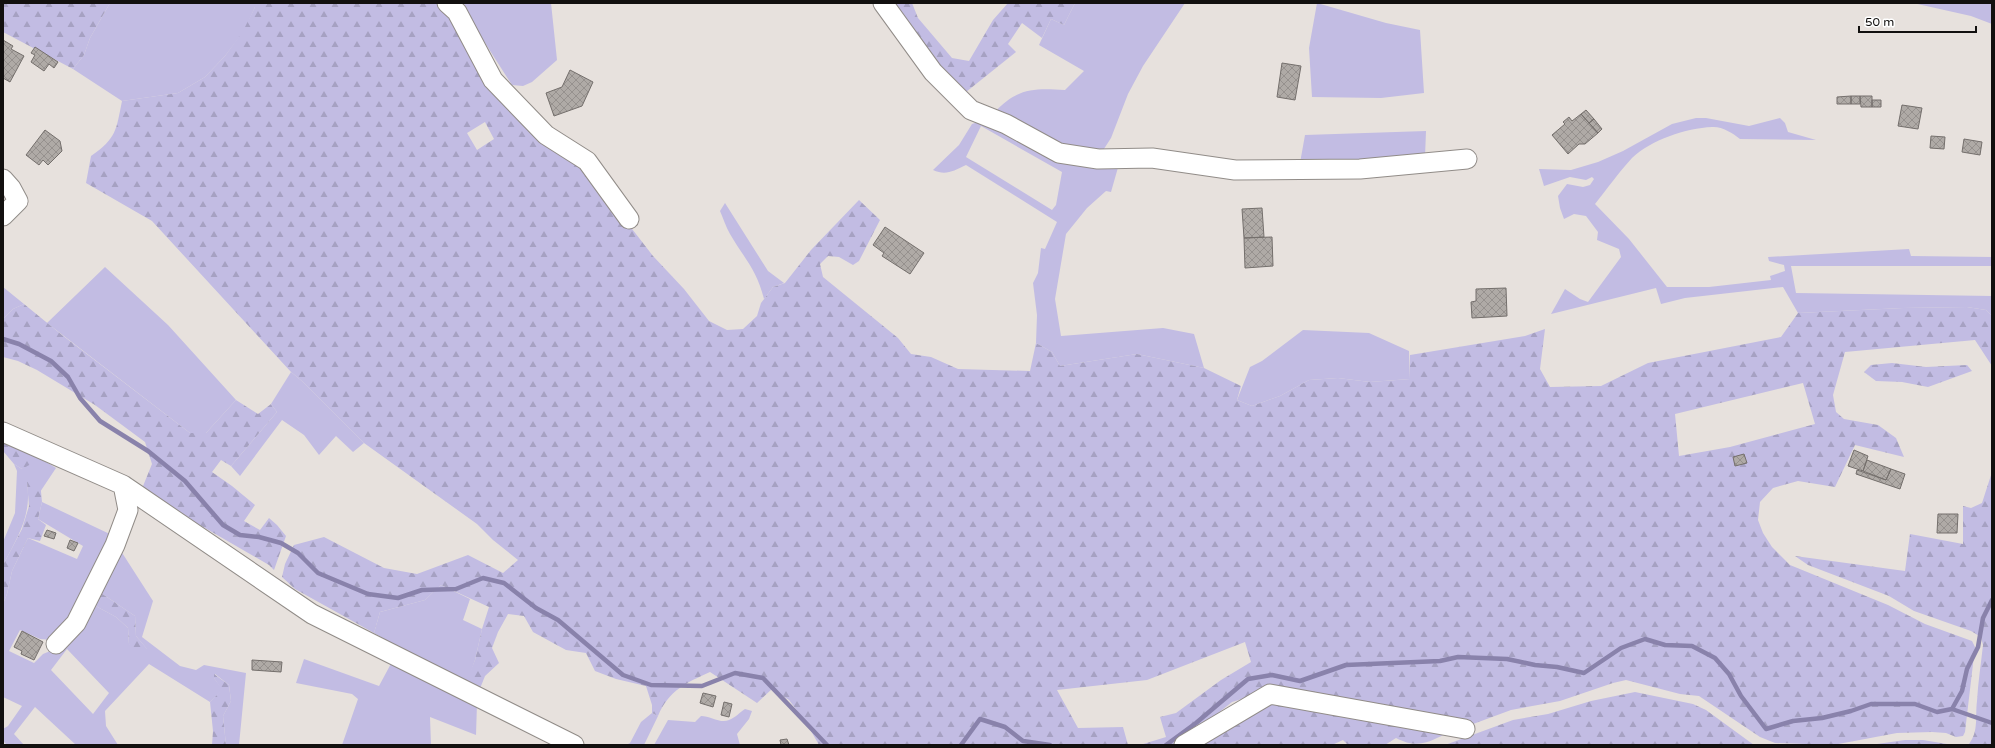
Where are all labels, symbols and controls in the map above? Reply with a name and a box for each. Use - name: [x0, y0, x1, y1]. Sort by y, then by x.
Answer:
- scale bar: [1859, 8, 1976, 34]
- text: 50 m: [1865, 15, 1894, 29]

